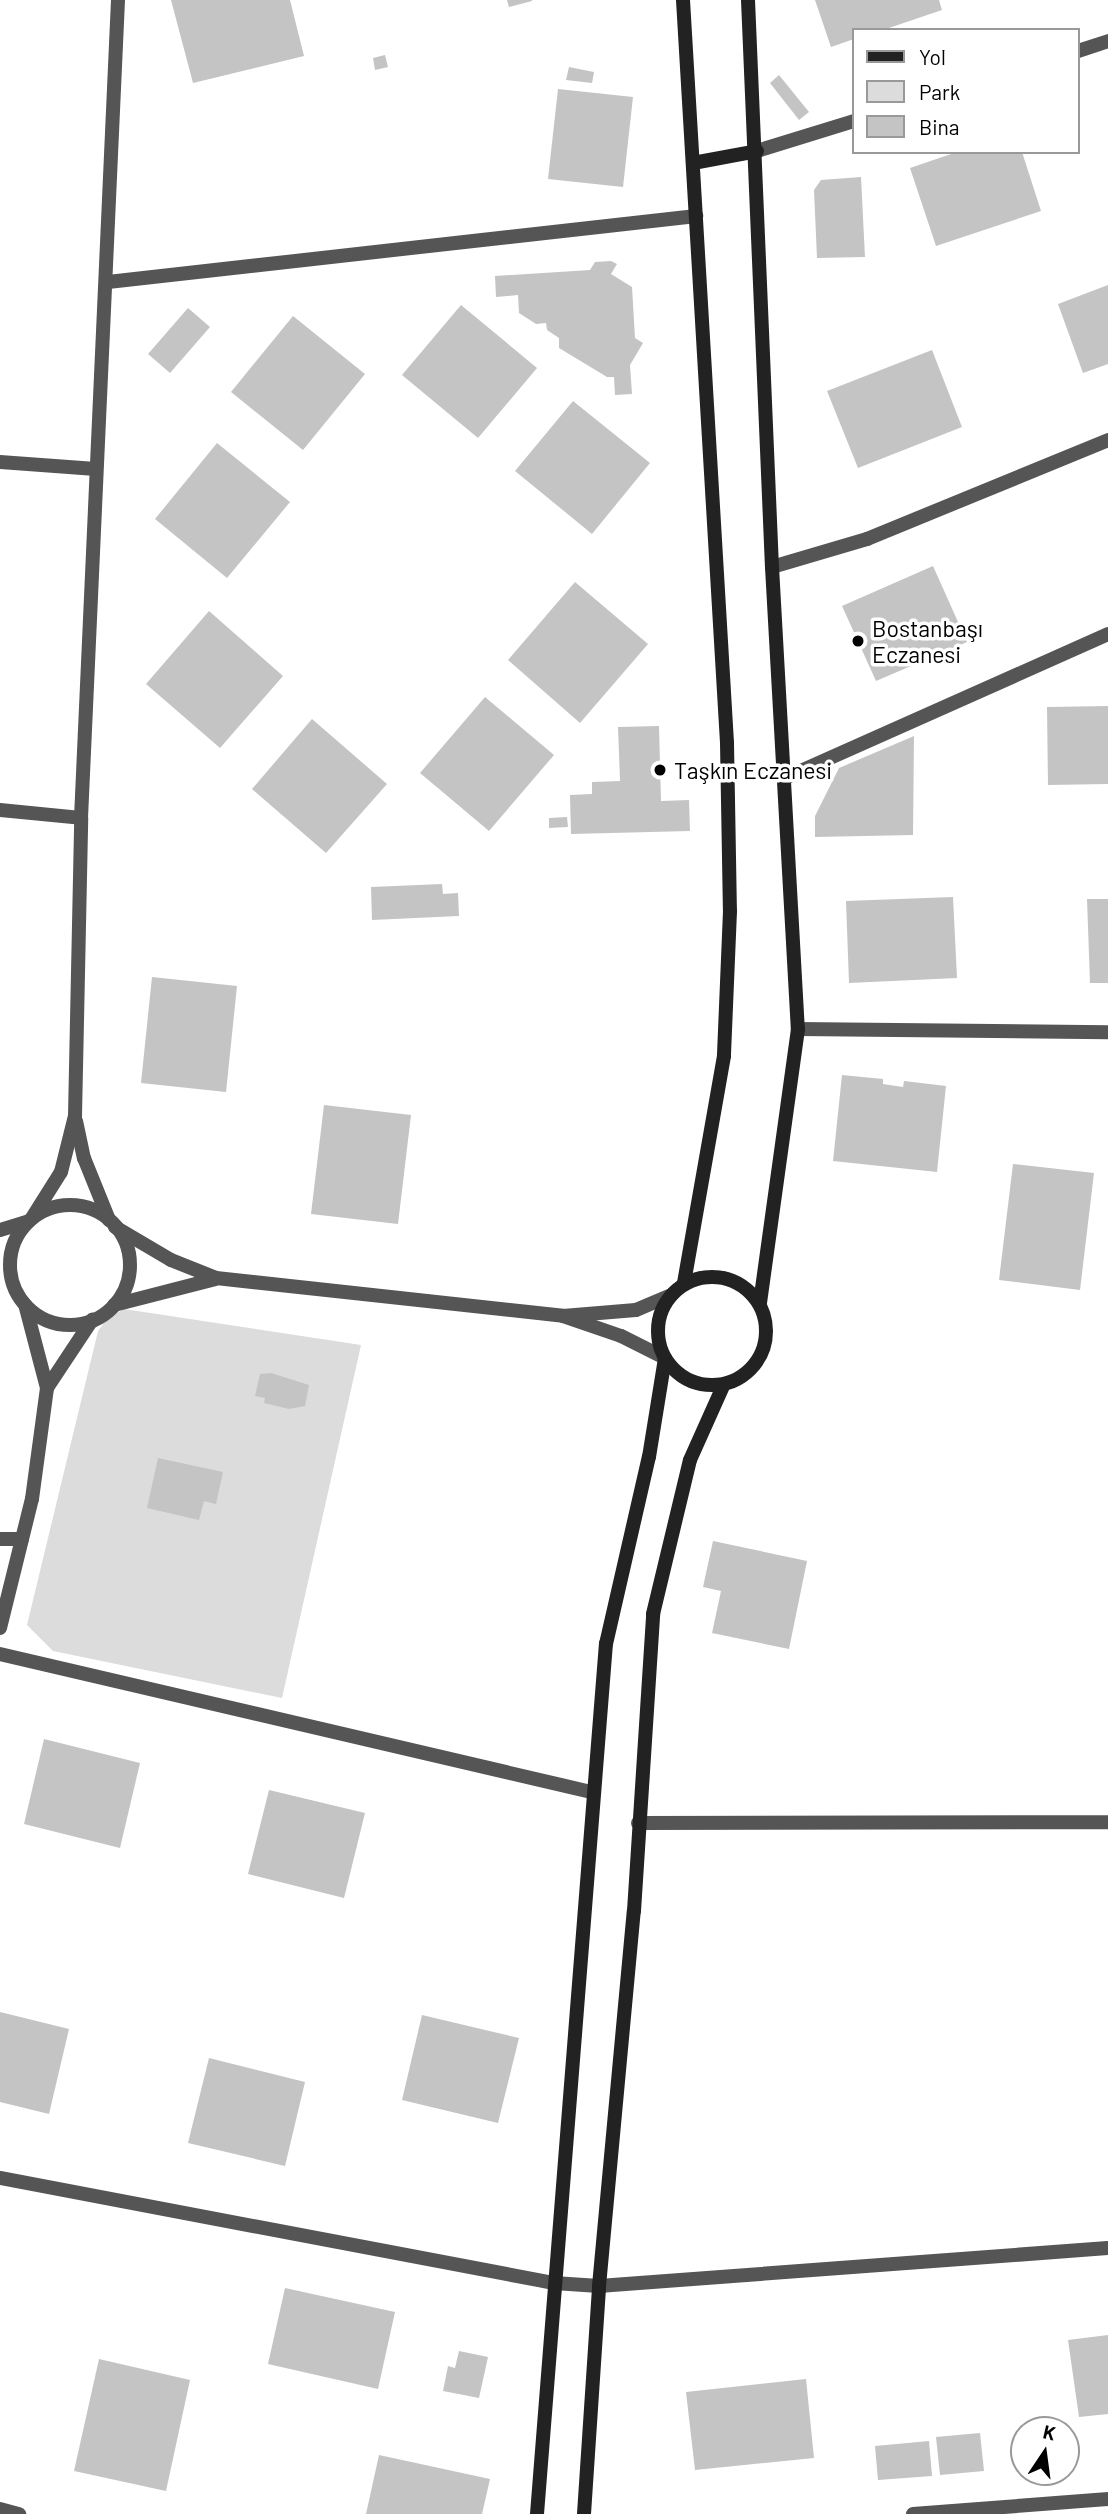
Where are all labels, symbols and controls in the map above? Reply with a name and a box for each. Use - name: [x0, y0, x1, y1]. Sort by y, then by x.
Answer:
- legend: [852, 28, 1080, 154]
- text: Yol: [919, 44, 946, 69]
- text: Park: [919, 79, 960, 104]
- text: Bina: [919, 114, 960, 139]
- place label: Bostanbaşı Eczanesi: [872, 614, 983, 668]
- marker: Bostanbaşı Eczanesi: [850, 633, 866, 649]
- place label: Taşkın Eczanesi: [674, 756, 832, 784]
- marker: Taşkın Eczanesi: [652, 762, 668, 778]
- north arrow: [1010, 2416, 1080, 2486]
- text: K: [1041, 2419, 1058, 2445]

